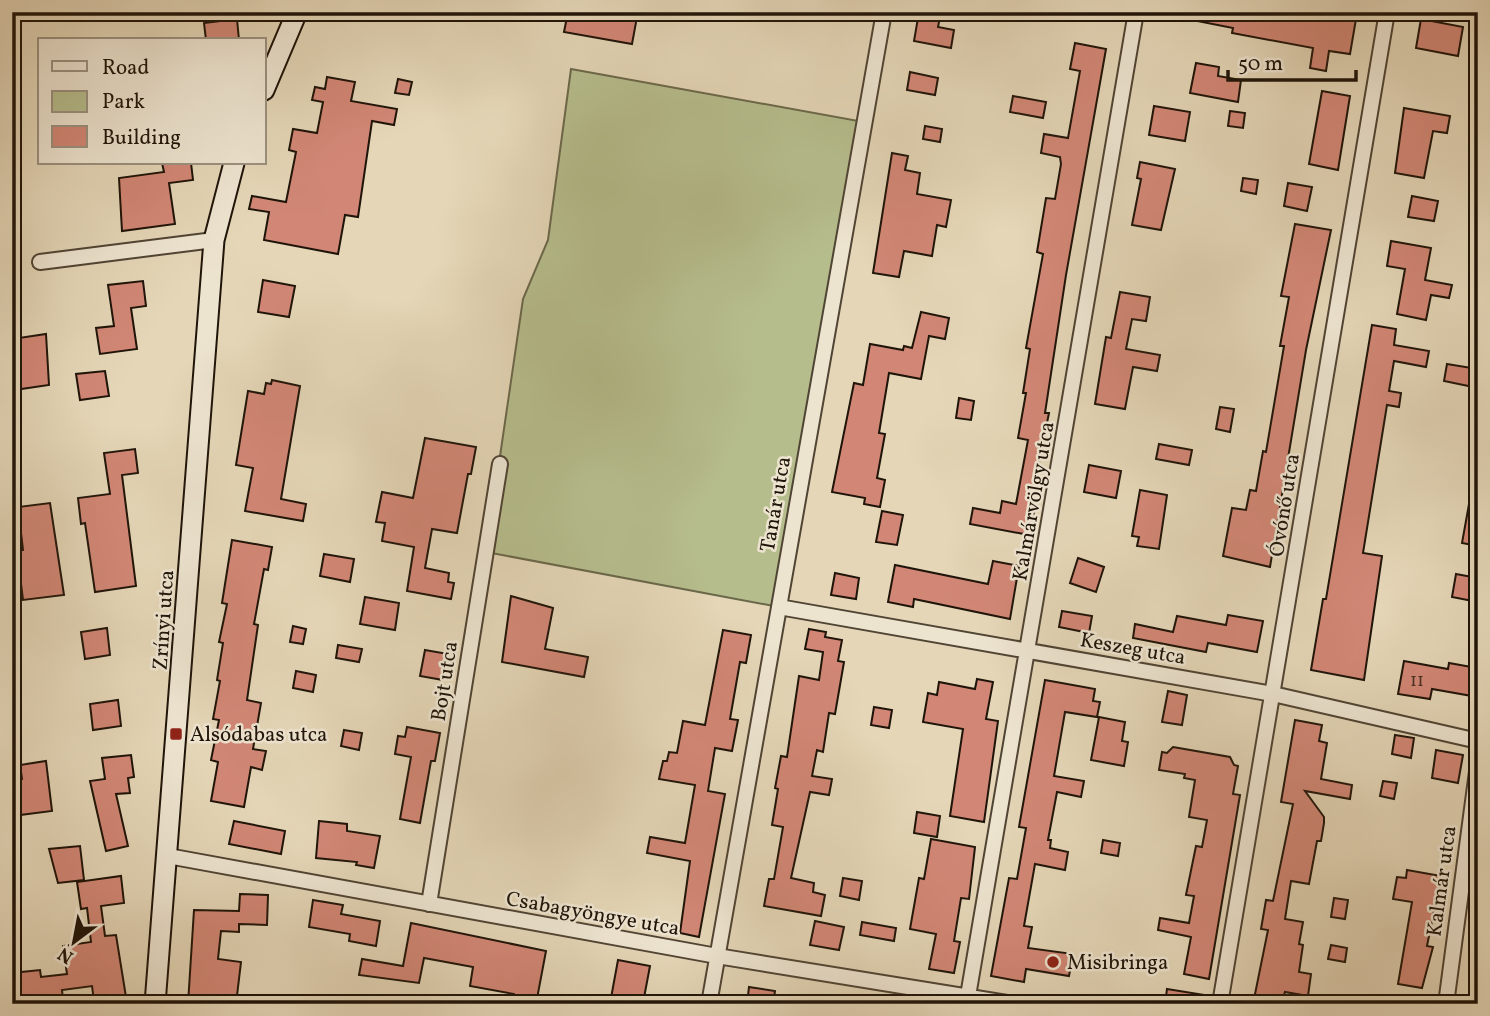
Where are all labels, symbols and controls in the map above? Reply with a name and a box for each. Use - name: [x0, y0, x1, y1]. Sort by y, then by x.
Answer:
- legend: [38, 38, 266, 164]
- scale bar: [1228, 38, 1355, 82]
- text: 50 m: [1238, 50, 1283, 79]
- text: Road: [102, 54, 149, 83]
- text: Park: [102, 88, 145, 117]
- text: Building: [102, 124, 181, 153]
- street label: Kalmárvölgy utca: [1006, 419, 1063, 583]
- street label: Óvónő utca: [1263, 452, 1308, 559]
- street label: Tanár utca: [754, 454, 799, 554]
- street label: Zrínyi utca: [147, 569, 182, 671]
- street label: Keszeg utca: [1078, 626, 1188, 673]
- street label: Bojt utca: [425, 639, 466, 723]
- house number: 11: [1410, 669, 1424, 694]
- place label: Alsódabas utca: [190, 721, 328, 750]
- marker: Alsódabas utca: [168, 726, 184, 742]
- street label: Kalmár utca: [1420, 824, 1465, 939]
- street label: Csabagyöngye utca: [504, 885, 682, 944]
- north arrow: [38, 908, 108, 978]
- text: N: [53, 940, 79, 969]
- place label: Misibringa: [1067, 949, 1169, 978]
- marker: Misibringa: [1045, 954, 1061, 970]

